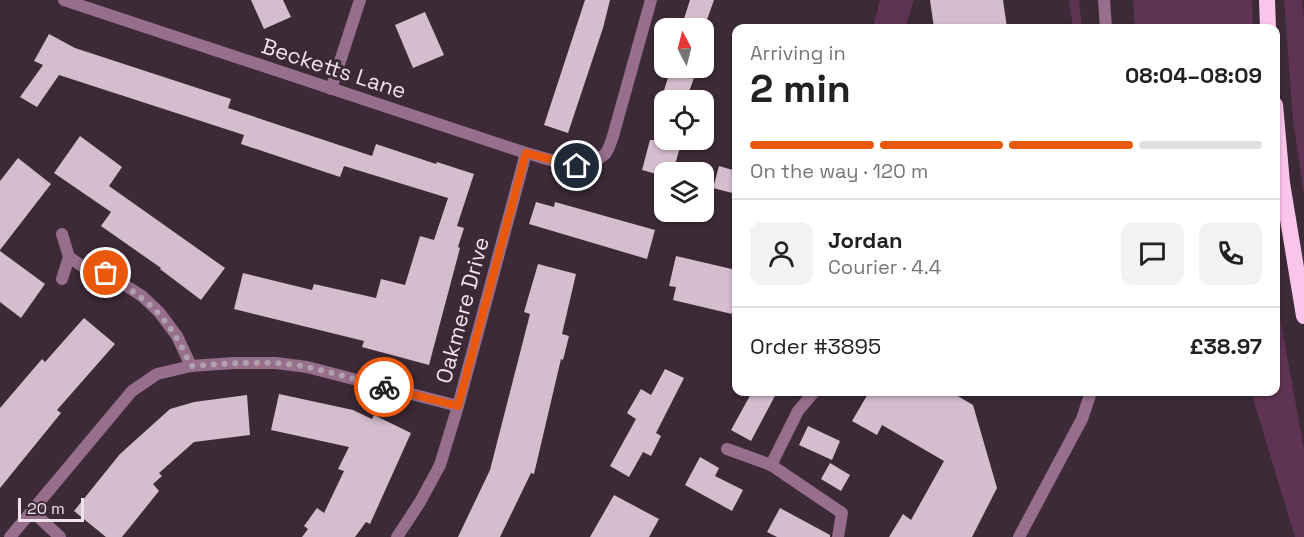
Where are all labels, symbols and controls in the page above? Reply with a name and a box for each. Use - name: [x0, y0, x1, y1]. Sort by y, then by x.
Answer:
- north arrow: [654, 18, 714, 78]
- map controls: [654, 18, 714, 222]
- street label: Becketts Lane: [258, 31, 410, 105]
- text: Arriving in: [750, 40, 846, 66]
- text: 08:04–08:09: [1125, 61, 1262, 89]
- text: 2 min: [750, 64, 851, 113]
- button: locate: [654, 90, 714, 150]
- pin: [551, 140, 602, 191]
- icon: home: [560, 149, 593, 182]
- text: On the way · 120 m: [750, 158, 928, 184]
- button: layers: [654, 162, 714, 222]
- button: person: [750, 222, 813, 285]
- button: chat: [1121, 222, 1184, 285]
- button: phone: [1199, 222, 1262, 285]
- text: Jordan: [828, 226, 903, 254]
- street label: Oakmere Drive: [429, 234, 495, 386]
- pin: [80, 247, 131, 298]
- text: Courier · 4.4: [828, 254, 941, 280]
- icon: bag: [89, 256, 122, 289]
- text: Order #3895: [750, 332, 881, 360]
- text: £38.97: [1190, 332, 1262, 360]
- courier: [354, 357, 414, 417]
- icon: bike: [368, 371, 401, 404]
- scale bar: [18, 495, 84, 522]
- text: 20 m: [27, 498, 65, 519]

